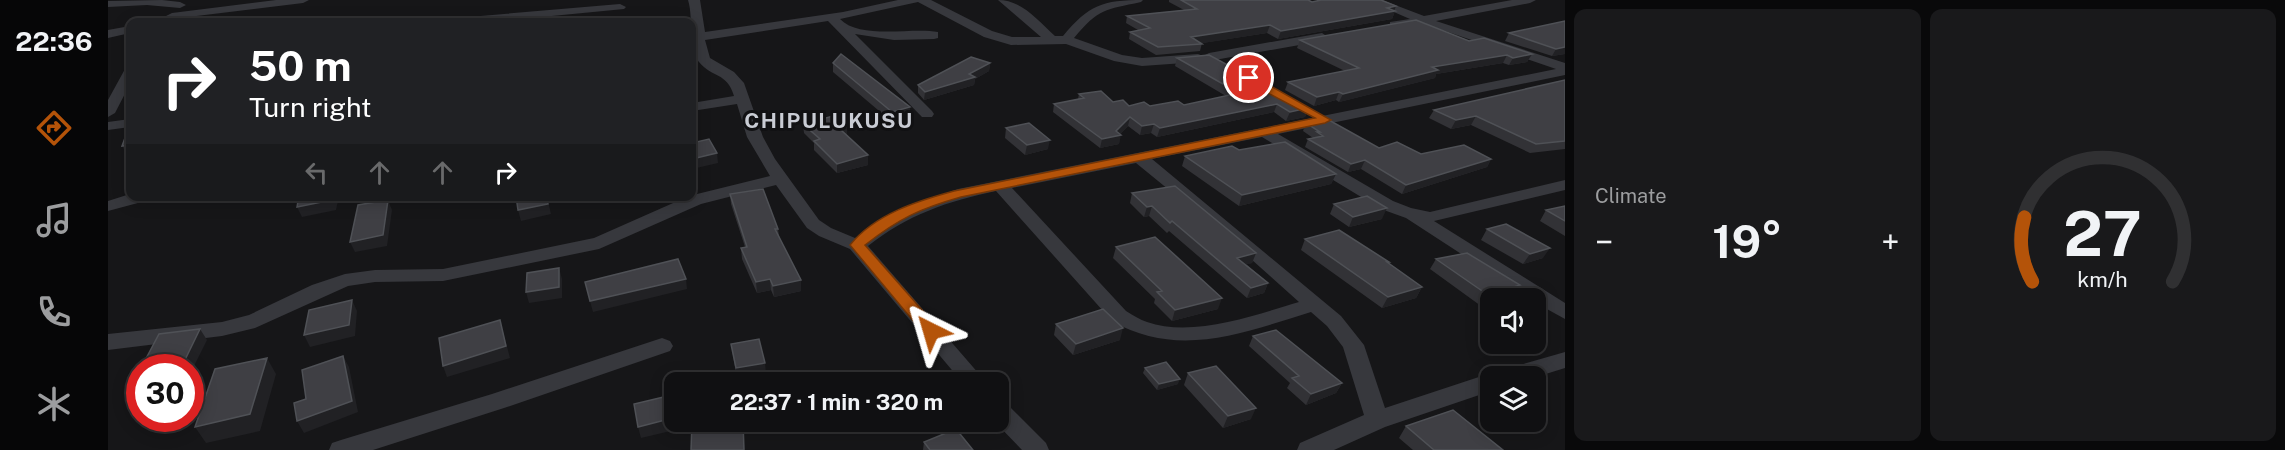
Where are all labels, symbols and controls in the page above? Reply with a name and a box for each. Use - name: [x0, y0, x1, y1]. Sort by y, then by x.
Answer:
- text: 22:36: [15, 25, 93, 57]
- text: 50 m: [249, 41, 352, 90]
- icon: right: [150, 42, 228, 120]
- pin: [1223, 52, 1274, 103]
- icon: arrive: [1232, 61, 1265, 94]
- text: Turn right: [249, 91, 372, 123]
- icon: directions: [33, 107, 75, 149]
- district label: CHIPULUKUSU: [744, 108, 914, 133]
- icon: left: [300, 156, 333, 189]
- icon: ahead: [363, 156, 396, 189]
- icon: ahead: [426, 156, 459, 189]
- icon: right: [489, 156, 522, 189]
- text: Climate: [1595, 184, 1667, 208]
- text: 27: [2063, 197, 2142, 270]
- icon: music: [33, 199, 75, 241]
- text: 19°: [1712, 215, 1782, 268]
- text: −: [1595, 223, 1613, 261]
- text: +: [1881, 223, 1900, 261]
- text: km/h: [2078, 267, 2128, 292]
- map controls: [1480, 288, 1546, 432]
- button: sound: [1480, 288, 1546, 354]
- icon: phone: [33, 291, 75, 333]
- position arrow: [899, 299, 963, 363]
- speed limit sign: 30: [126, 354, 204, 432]
- button: layers: [1480, 366, 1546, 432]
- icon: climate: [33, 383, 75, 425]
- text: 22:37 · 1 min · 320 m: [730, 389, 943, 415]

